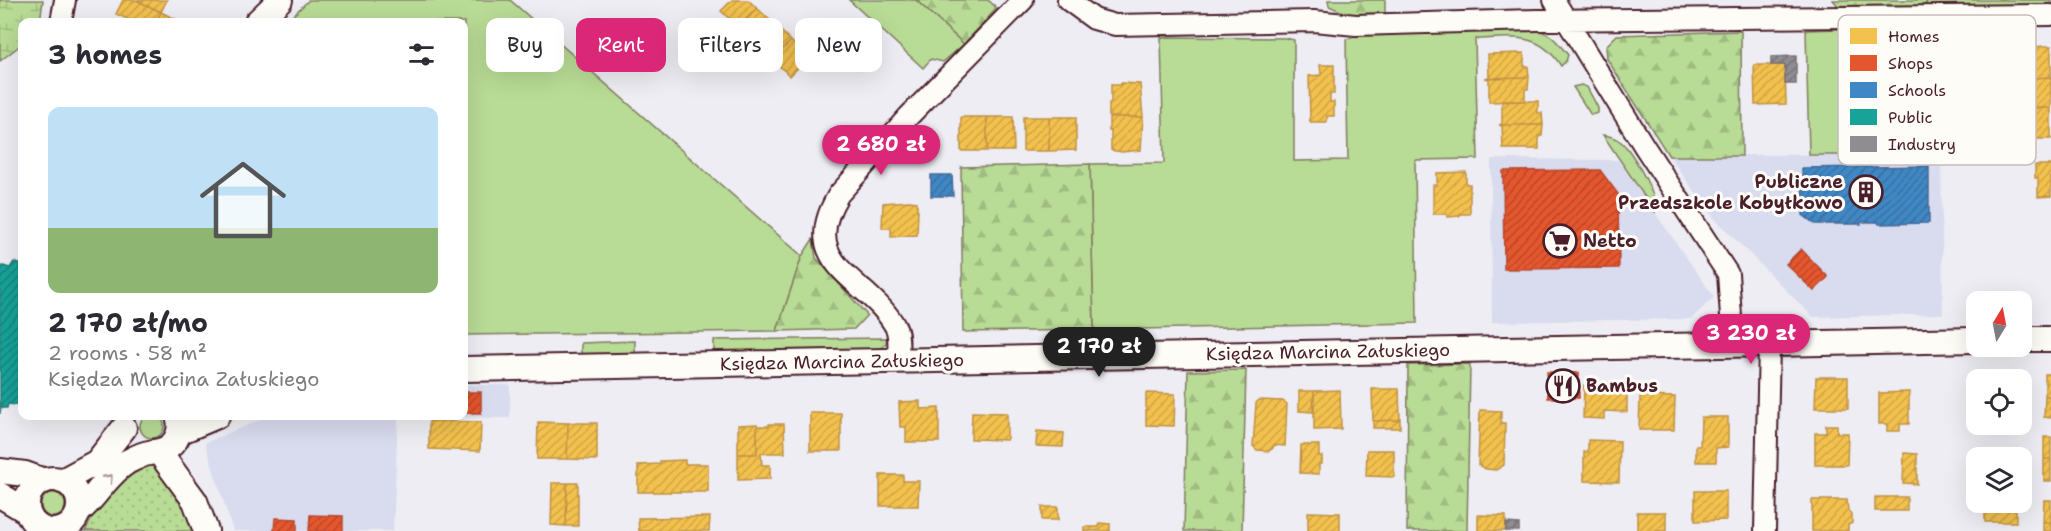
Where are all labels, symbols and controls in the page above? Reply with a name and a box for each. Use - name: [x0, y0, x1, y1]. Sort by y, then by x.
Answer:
- legend: [1838, 15, 2036, 165]
- chip: Buy: [486, 18, 564, 72]
- chip: Rent: [576, 18, 666, 72]
- chip: Filters: [678, 18, 783, 72]
- chip: New: [795, 18, 882, 72]
- text: Homes: [1888, 26, 1940, 47]
- text: 3 homes: [48, 37, 162, 72]
- icon: filters: [405, 38, 438, 71]
- text: Shops: [1888, 53, 1933, 74]
- text: Schools: [1888, 80, 1946, 101]
- text: Public: [1888, 107, 1933, 128]
- pin: 2 680 zł: [819, 125, 943, 176]
- text: 2 680 zł: [836, 131, 926, 157]
- text: Industry: [1888, 134, 1956, 155]
- icon: home: [189, 146, 297, 254]
- place label: Publiczne Przedszkole Kobyłkowo: [1618, 170, 1843, 215]
- building icon: Publiczne Przedszkole Kobyłkowo: [1848, 174, 1884, 210]
- supermarket icon: Netto: [1542, 223, 1578, 259]
- place label: Netto: [1583, 229, 1637, 253]
- north arrow: [1966, 291, 2032, 357]
- map controls: [1966, 291, 2032, 513]
- text: 2 170 zł/mo: [48, 305, 208, 340]
- pin: 3 230 zł: [1689, 314, 1813, 365]
- text: 3 230 zł: [1706, 320, 1796, 346]
- pin: 2 170 zł: [1037, 327, 1161, 378]
- text: 2 170 zł: [1057, 333, 1141, 359]
- street label: Księdza Marcina Załuskiego: [1206, 338, 1450, 366]
- text: 2 rooms · 58 m²: [48, 340, 207, 366]
- street label: Księdza Marcina Załuskiego: [720, 348, 964, 376]
- text: Księdza Marcina Załuskiego: [48, 366, 319, 392]
- restaurant icon: Bambus: [1545, 368, 1581, 404]
- button: locate: [1966, 369, 2032, 435]
- place label: Bambus: [1586, 374, 1658, 398]
- button: layers: [1966, 447, 2032, 513]
- one-way arrow: [102, 474, 113, 485]

